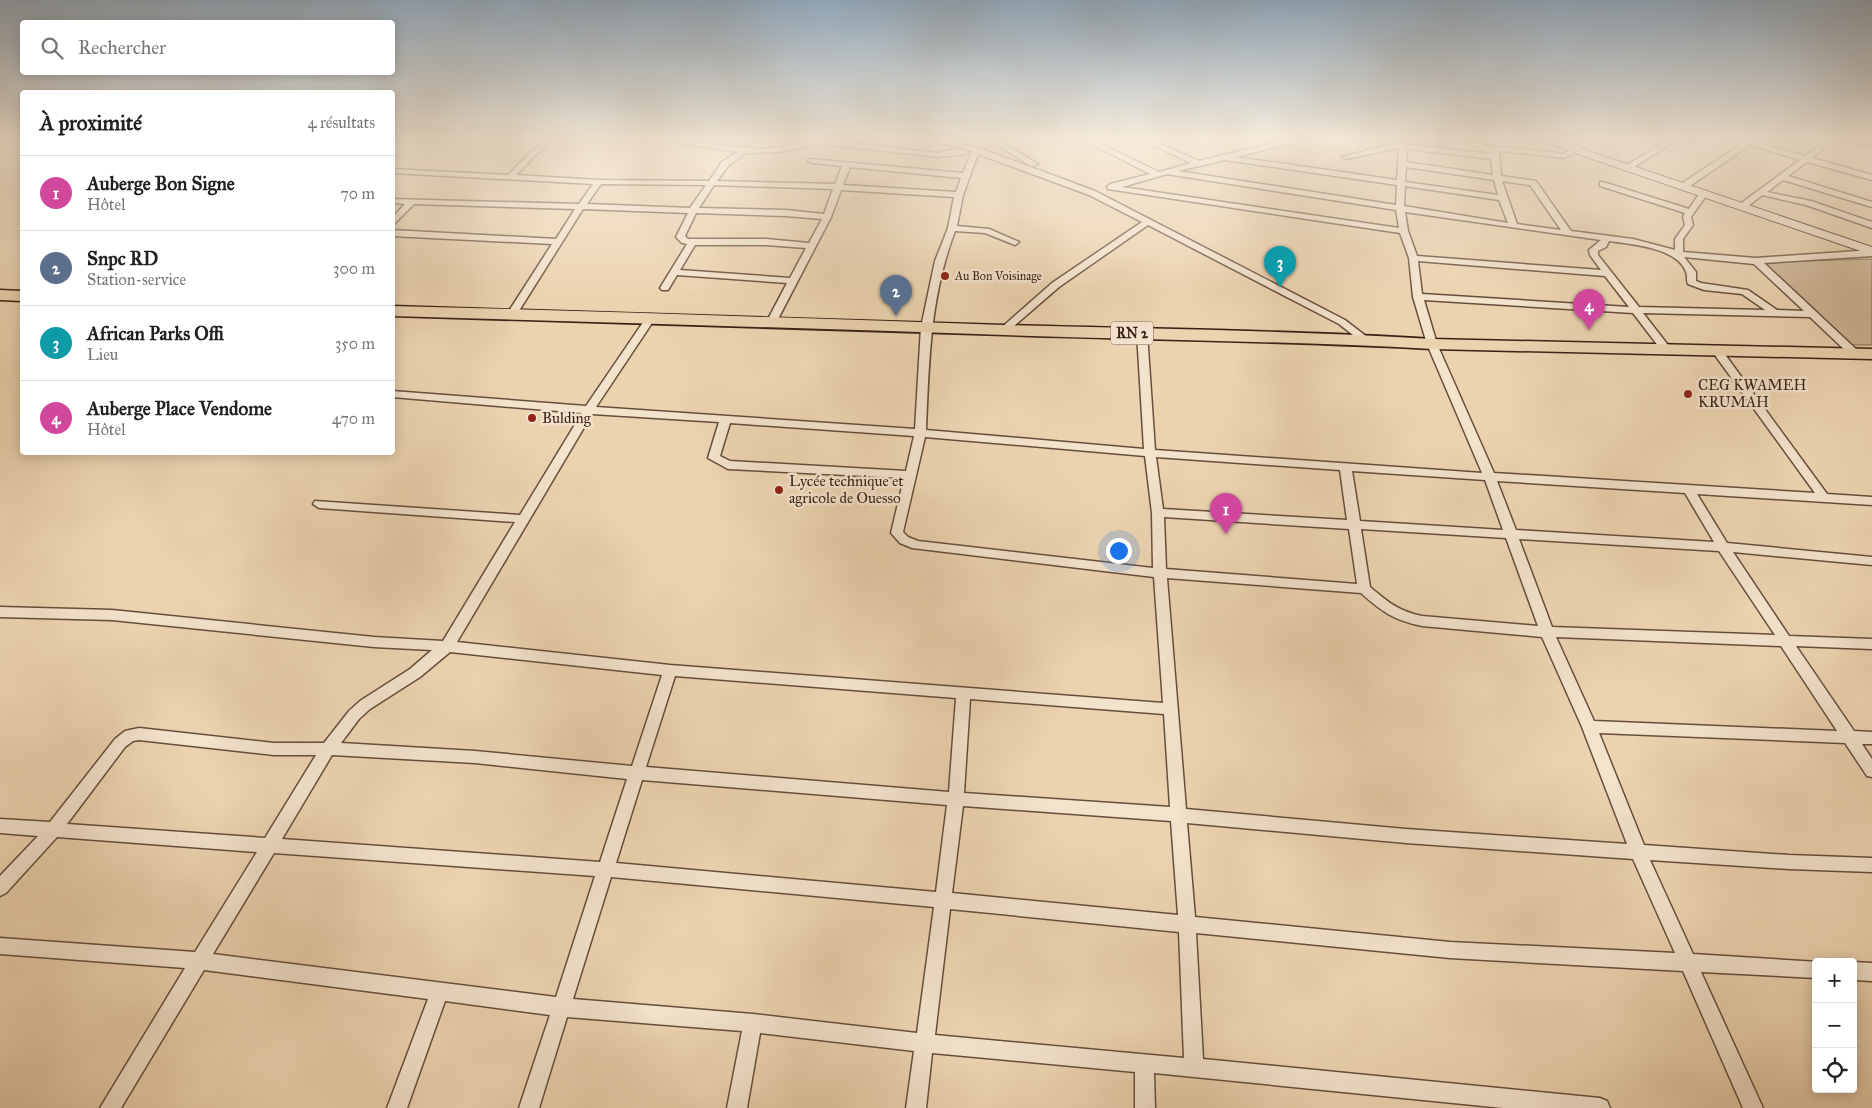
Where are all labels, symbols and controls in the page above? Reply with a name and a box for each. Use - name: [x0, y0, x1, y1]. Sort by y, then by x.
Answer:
- search box: [20, 20, 395, 75]
- icon: search: [38, 34, 66, 62]
- text: Rechercher: [78, 36, 166, 59]
- text: À proximité: [40, 110, 142, 136]
- text: 4 résultats: [308, 113, 375, 132]
- text: Auberge Bon Signe: [87, 172, 235, 195]
- text: 1: [53, 184, 59, 203]
- text: 70 m: [340, 184, 375, 203]
- text: Hôtel: [87, 195, 125, 214]
- pin: 3: [1264, 246, 1296, 287]
- text: Snpc RD: [87, 247, 158, 270]
- text: 2: [52, 259, 60, 278]
- text: 300 m: [333, 259, 375, 278]
- place label: Au Bon Voisinage: [954, 269, 1042, 284]
- text: Station-service: [87, 270, 186, 289]
- marker: Au Bon Voisinage: [939, 270, 951, 282]
- pin: 2: [880, 275, 912, 316]
- pin: 4: [1573, 289, 1605, 330]
- text: African Parks Offi: [87, 322, 224, 345]
- road number: RN 2: [1111, 322, 1153, 344]
- text: 3: [53, 334, 59, 353]
- text: 350 m: [335, 334, 375, 353]
- text: Lieu: [87, 345, 118, 364]
- place label: CEG KWAMEH KRUMAH: [1698, 376, 1806, 411]
- marker: CEG KWAMEH KRUMAH: [1682, 388, 1694, 400]
- text: Auberge Place Vendome: [87, 397, 272, 420]
- text: 4: [52, 409, 60, 428]
- text: 470 m: [332, 409, 375, 428]
- place label: Bulding: [542, 409, 592, 427]
- marker: Bulding: [526, 412, 538, 424]
- text: Hôtel: [87, 420, 125, 439]
- place label: Lycée technique et agricole de Ouesso: [789, 472, 904, 507]
- marker: Lycée technique et agricole de Ouesso: [773, 484, 785, 496]
- pin: 1: [1210, 493, 1242, 534]
- your location: [1106, 538, 1132, 564]
- map controls: [1812, 958, 1857, 1093]
- button: +: [1812, 958, 1857, 1003]
- button: −: [1812, 1003, 1857, 1048]
- button: locate: [1812, 1048, 1857, 1093]

